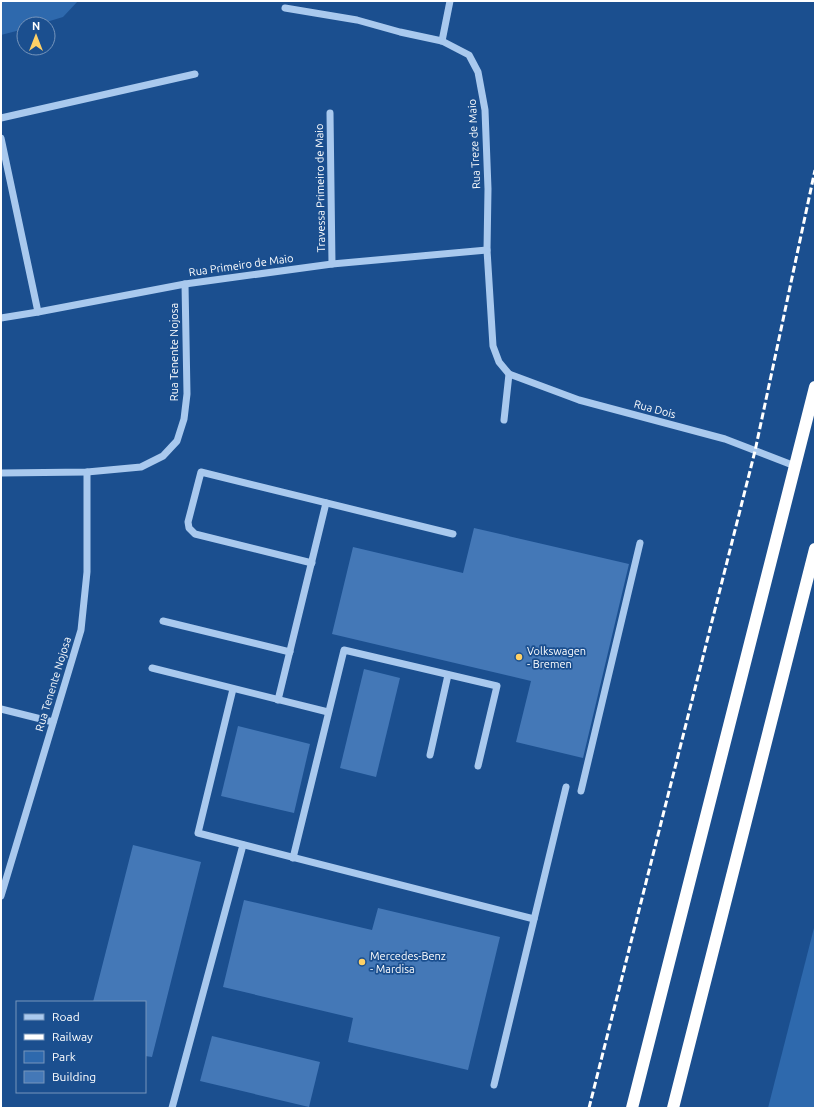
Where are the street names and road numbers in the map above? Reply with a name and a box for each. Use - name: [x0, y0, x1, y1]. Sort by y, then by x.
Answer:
- street label: Rua Treze de Maio: [466, 99, 482, 189]
- street label: Travessa Primeiro de Maio: [313, 123, 327, 253]
- street label: Rua Primeiro de Maio: [188, 252, 294, 278]
- street label: Rua Tenente Nojosa: [168, 303, 180, 401]
- street label: Rua Dois: [633, 398, 678, 420]
- street label: Rua Tenente Nojosa: [33, 635, 73, 733]

